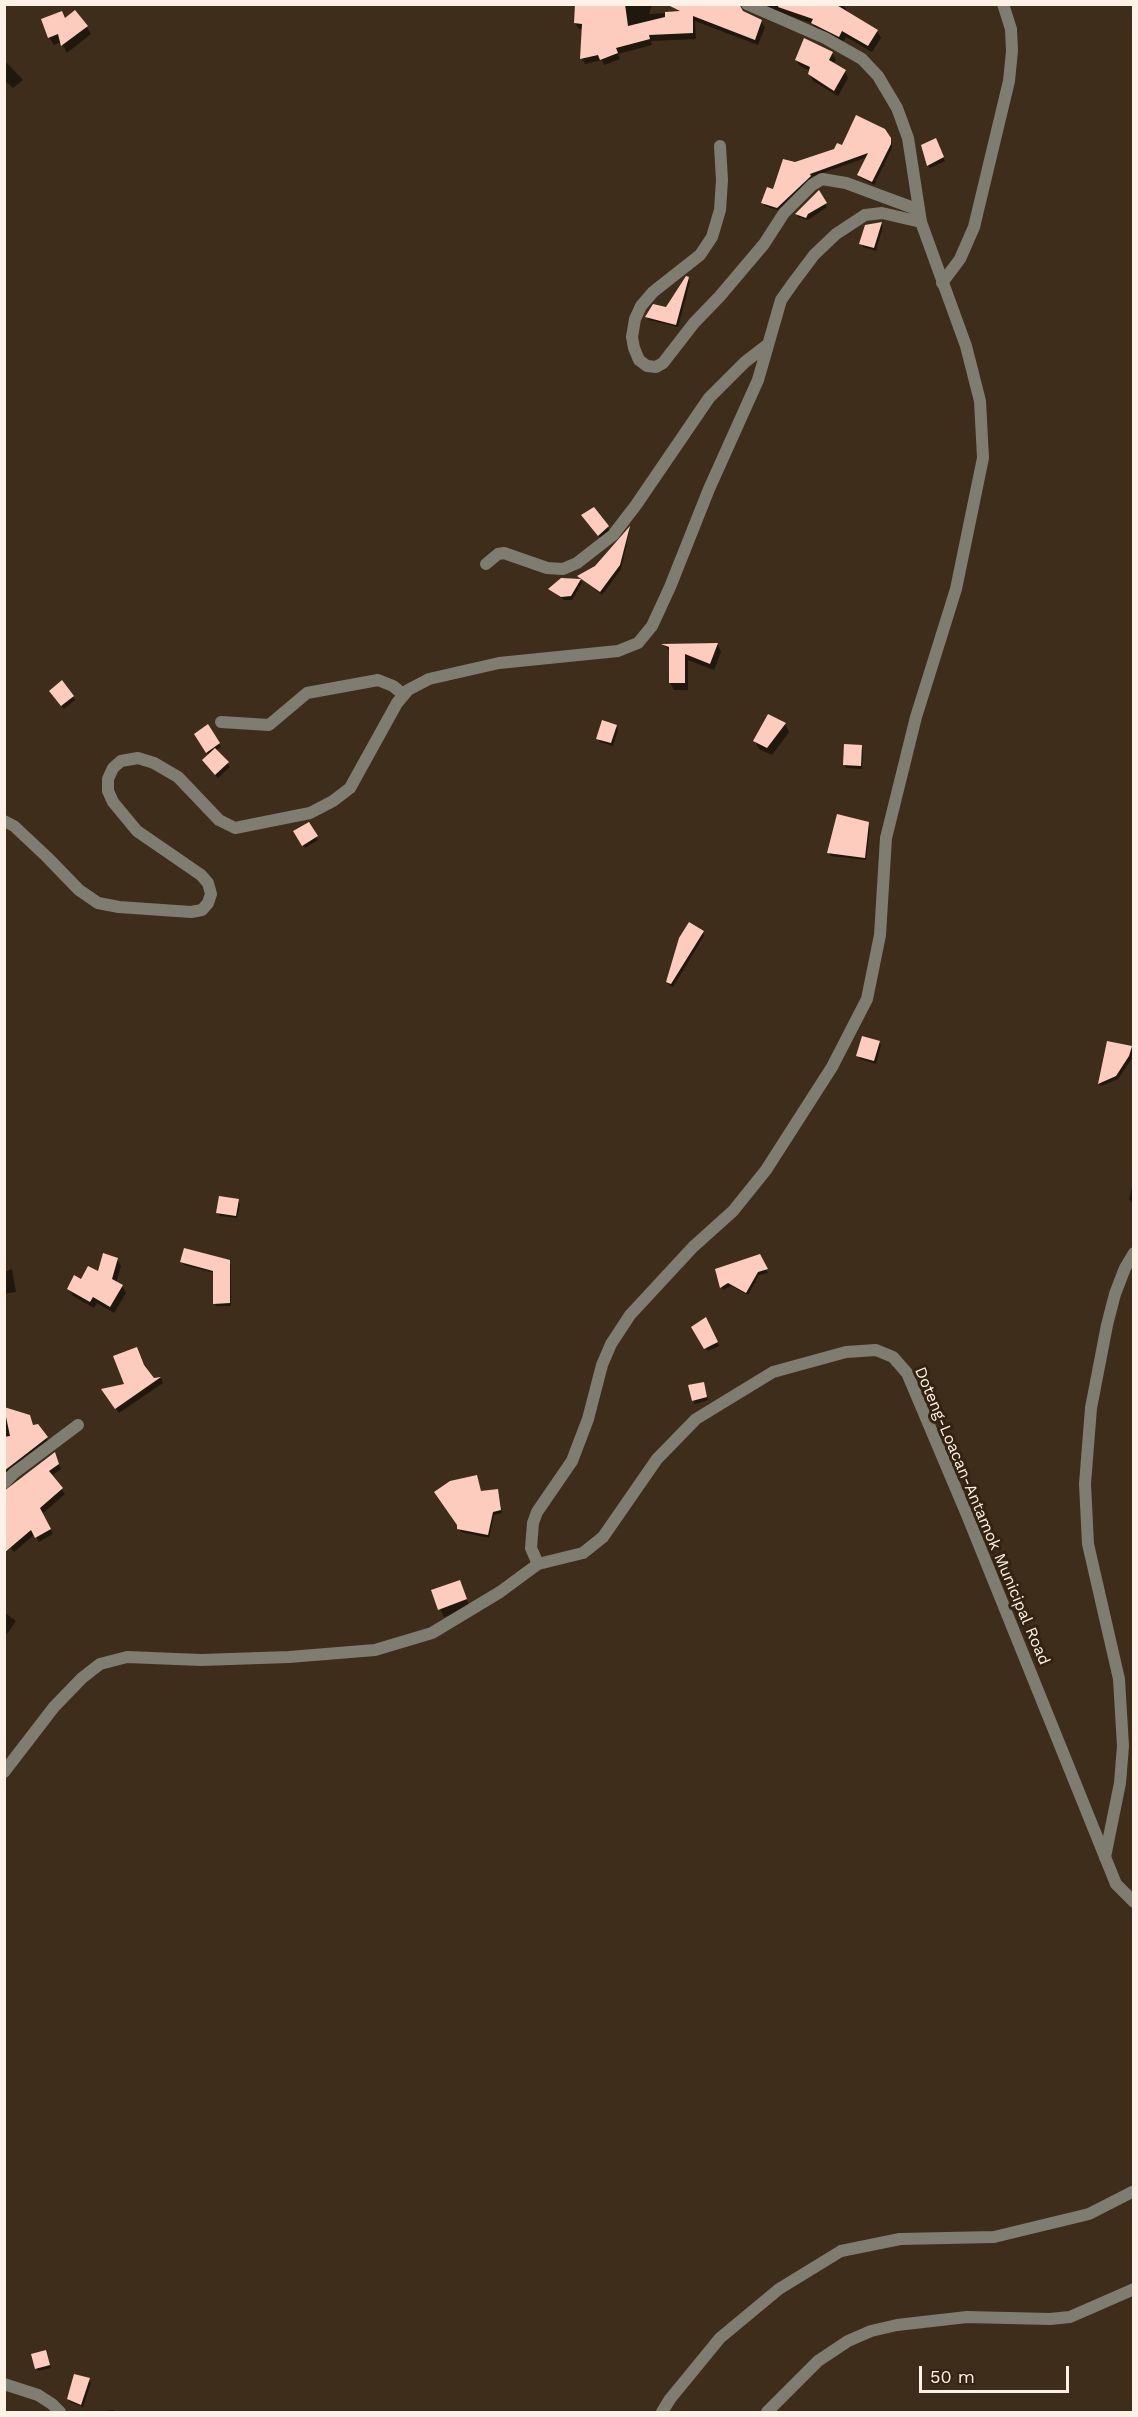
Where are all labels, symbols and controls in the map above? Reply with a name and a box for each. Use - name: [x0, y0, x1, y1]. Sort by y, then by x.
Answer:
- street label: Doteng-Loacan-Antamok Municipal Road: [910, 1364, 1054, 1668]
- scale bar: [922, 2354, 1072, 2392]
- text: 50 m: [930, 2366, 975, 2387]

